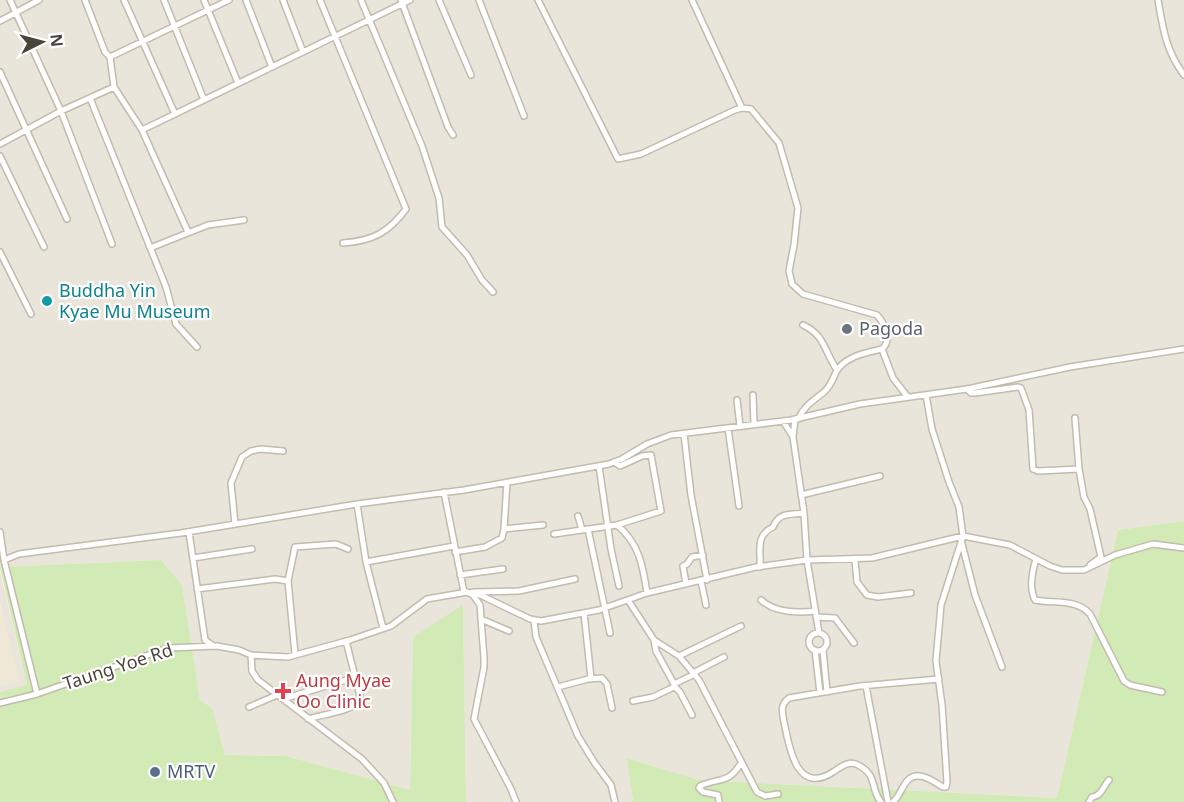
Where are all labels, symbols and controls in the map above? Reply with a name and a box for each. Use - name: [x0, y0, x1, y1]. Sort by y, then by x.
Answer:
- north arrow: [12, 12, 72, 72]
- text: N: [45, 33, 69, 48]
- place label: Buddha Yin Kyae Mu Museum: [59, 278, 211, 323]
- marker: Buddha Yin Kyae Mu Museum: [40, 294, 54, 308]
- place label: Pagoda: [859, 316, 923, 340]
- marker: Pagoda: [840, 322, 854, 336]
- street label: Taung Yoe Rd: [60, 637, 176, 695]
- place label: Aung Myae Oo Clinic: [296, 668, 391, 713]
- marker: Aung Myae Oo Clinic: [274, 682, 292, 700]
- place label: MRTV: [167, 759, 216, 783]
- marker: MRTV: [148, 765, 162, 779]

